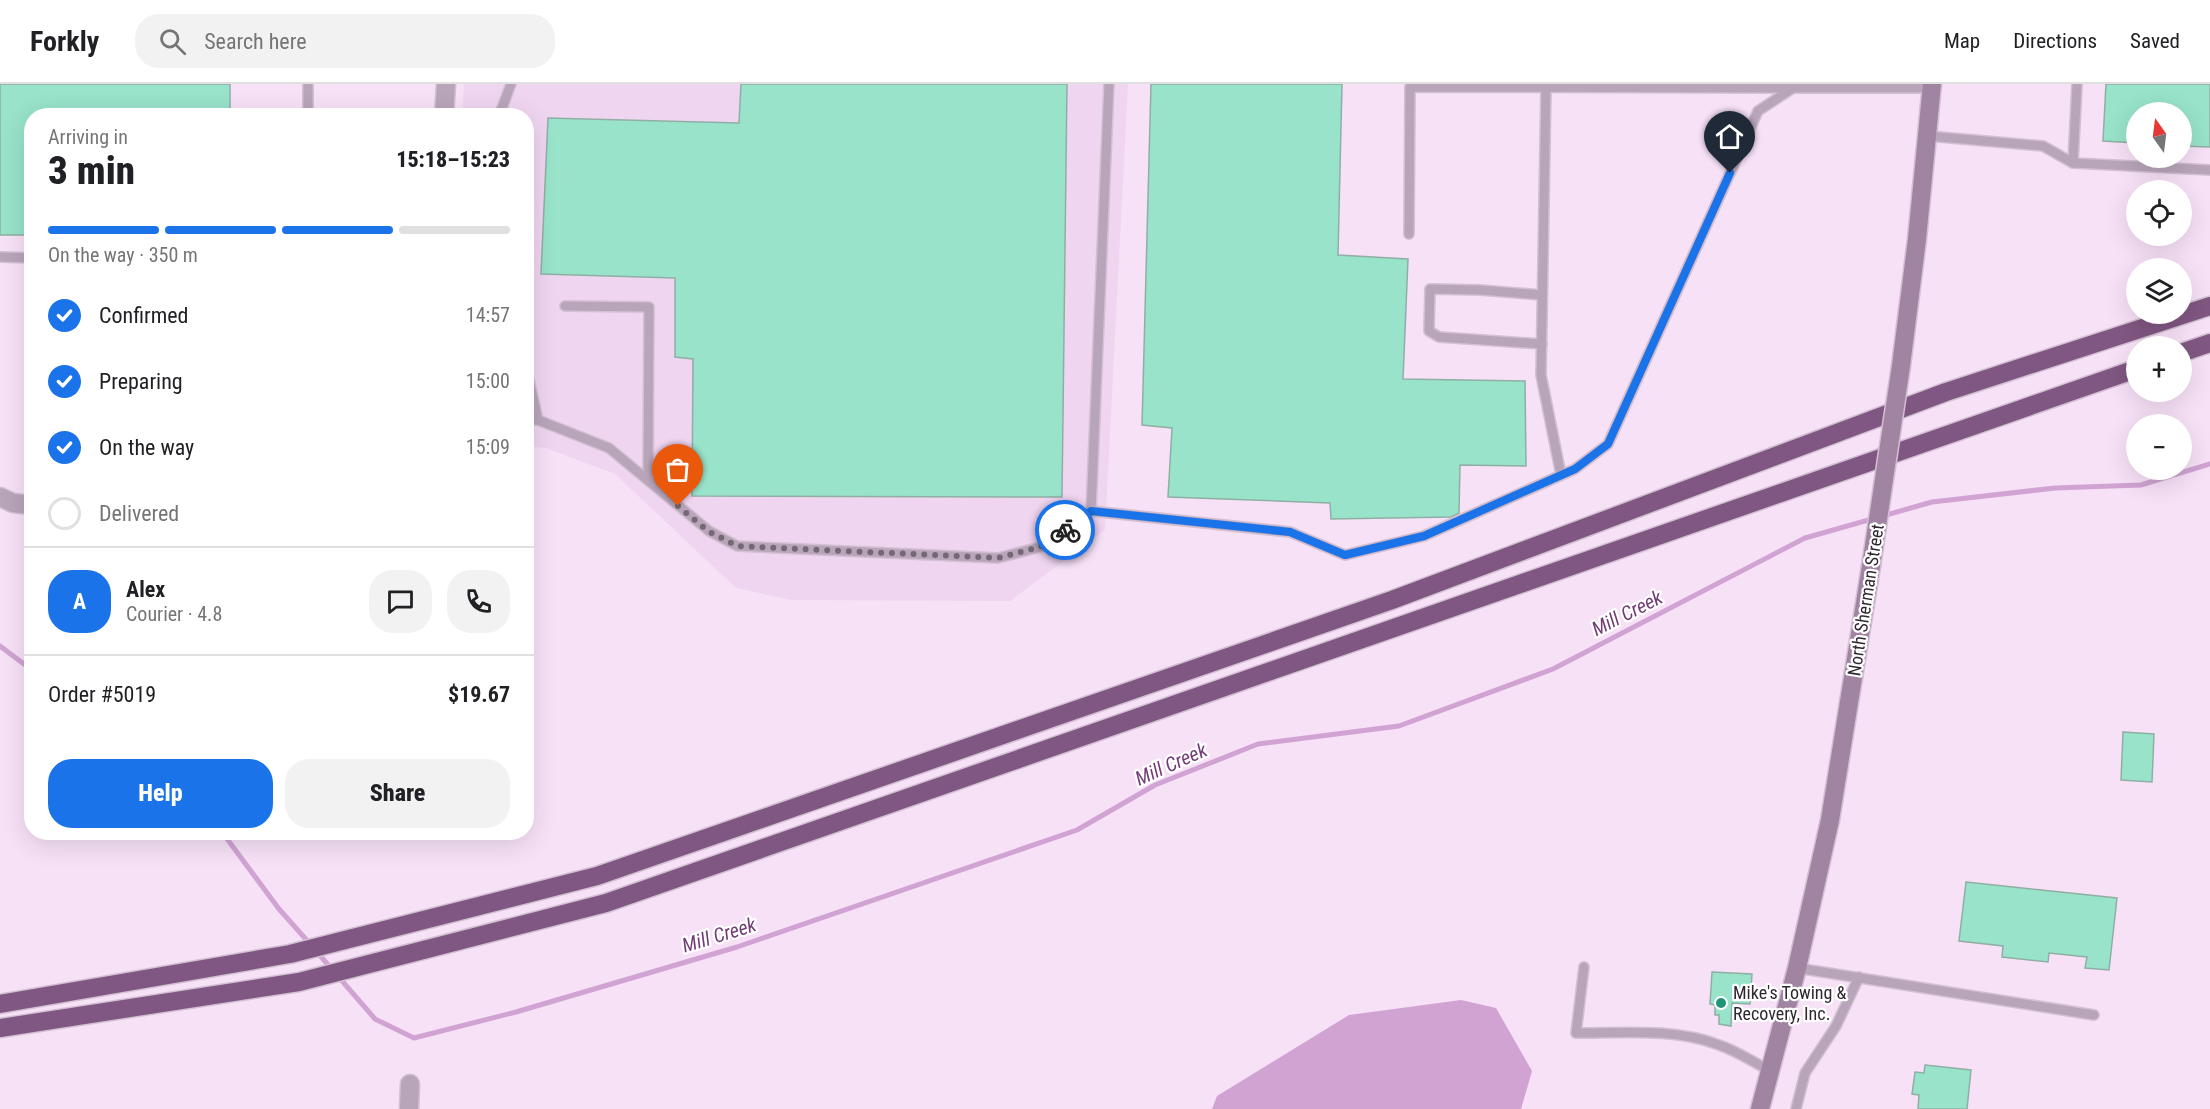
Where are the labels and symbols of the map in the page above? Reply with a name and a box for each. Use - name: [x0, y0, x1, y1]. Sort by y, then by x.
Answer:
- north arrow: [2126, 102, 2192, 168]
- pin: [1704, 111, 1755, 173]
- pin: [652, 444, 703, 506]
- courier: [1035, 500, 1095, 560]
- street label: North Sherman Street: [1843, 523, 1888, 677]
- water label: Mill Creek: [1588, 584, 1668, 641]
- water label: Mill Creek: [1131, 737, 1212, 790]
- water label: Mill Creek: [679, 912, 760, 958]
- place label: Mike's Towing & Recovery, Inc.: [1733, 982, 1847, 1024]
- marker: Mike's Towing & Recovery, Inc.: [1714, 996, 1728, 1010]

